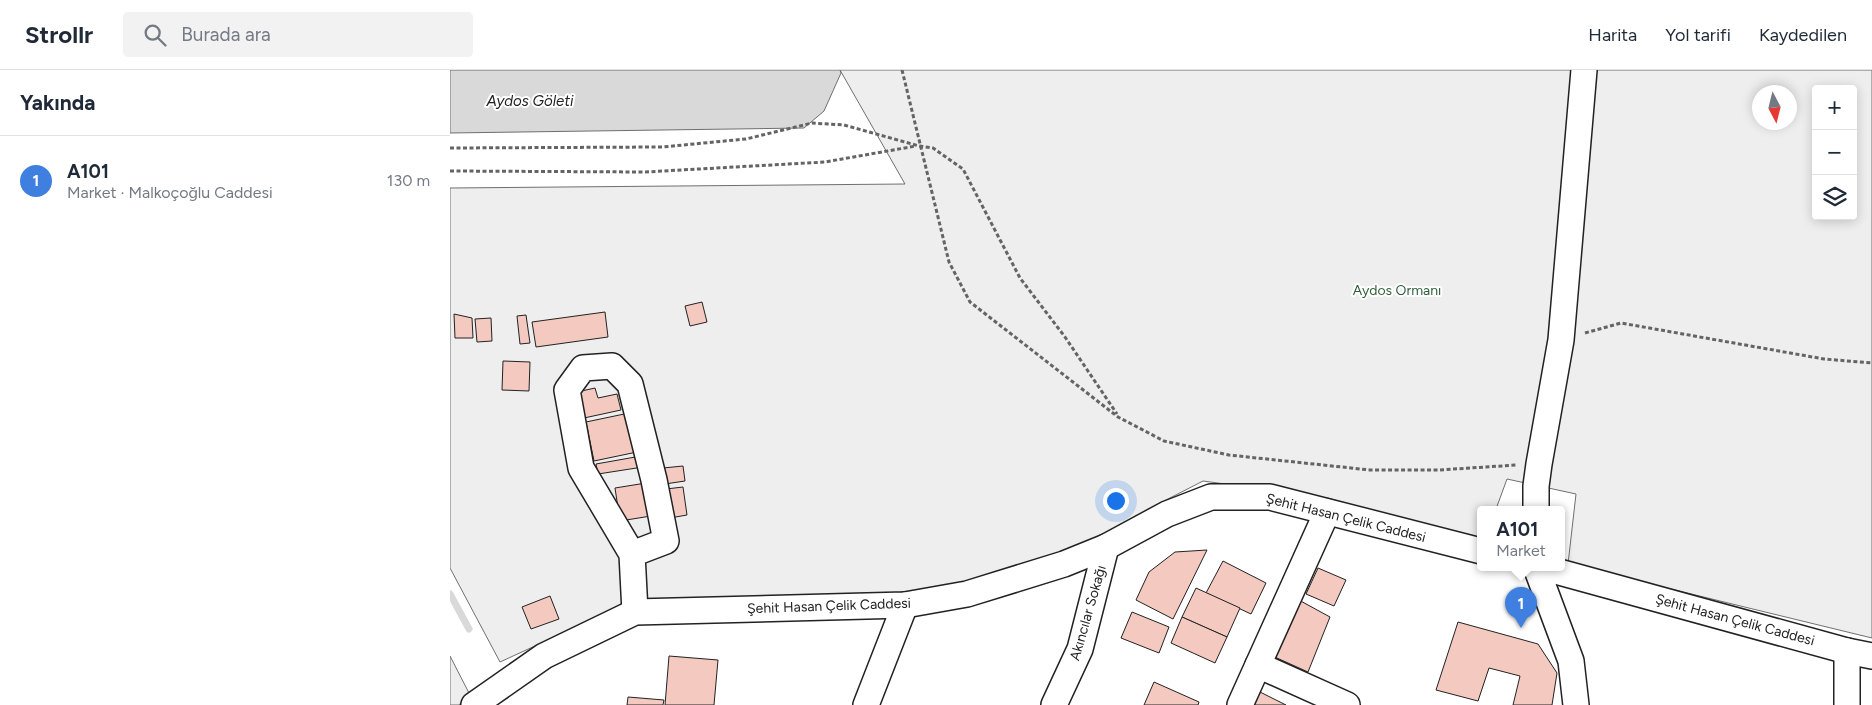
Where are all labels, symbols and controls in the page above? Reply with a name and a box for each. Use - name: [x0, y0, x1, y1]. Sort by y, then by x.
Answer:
- search box: [123, 12, 473, 57]
- text: Strollr: [25, 20, 93, 49]
- icon: search: [141, 21, 169, 49]
- text: Burada ara: [181, 23, 271, 46]
- text: Harita: [1588, 24, 1637, 46]
- text: Yol tarifi: [1665, 24, 1731, 46]
- text: Kaydedilen: [1759, 24, 1847, 46]
- north arrow: [1752, 85, 1797, 130]
- map controls: [1812, 85, 1857, 220]
- button: +: [1812, 85, 1857, 130]
- text: Yakında: [20, 90, 95, 115]
- water label: Aydos Göleti: [486, 92, 574, 110]
- button: −: [1812, 130, 1857, 175]
- text: A101: [67, 160, 109, 183]
- text: 1: [33, 171, 39, 190]
- text: 130 m: [387, 171, 430, 190]
- button: layers: [1812, 175, 1857, 220]
- text: Market · Malkoçoğlu Caddesi: [67, 183, 273, 202]
- park label: Aydos Ormanı: [1353, 282, 1441, 299]
- your location: [1103, 488, 1129, 514]
- street label: Şehit Hasan Çelik Caddesi: [1264, 490, 1428, 546]
- popup: [1477, 506, 1565, 571]
- text: A101: [1496, 518, 1538, 541]
- text: Market: [1496, 541, 1546, 560]
- street label: Akıncılar Sokağı: [1066, 563, 1110, 663]
- pin: 1: [1505, 587, 1537, 628]
- street label: Şehit Hasan Çelik Caddesi: [1654, 591, 1816, 649]
- street label: Şehit Hasan Çelik Caddesi: [747, 595, 911, 617]

